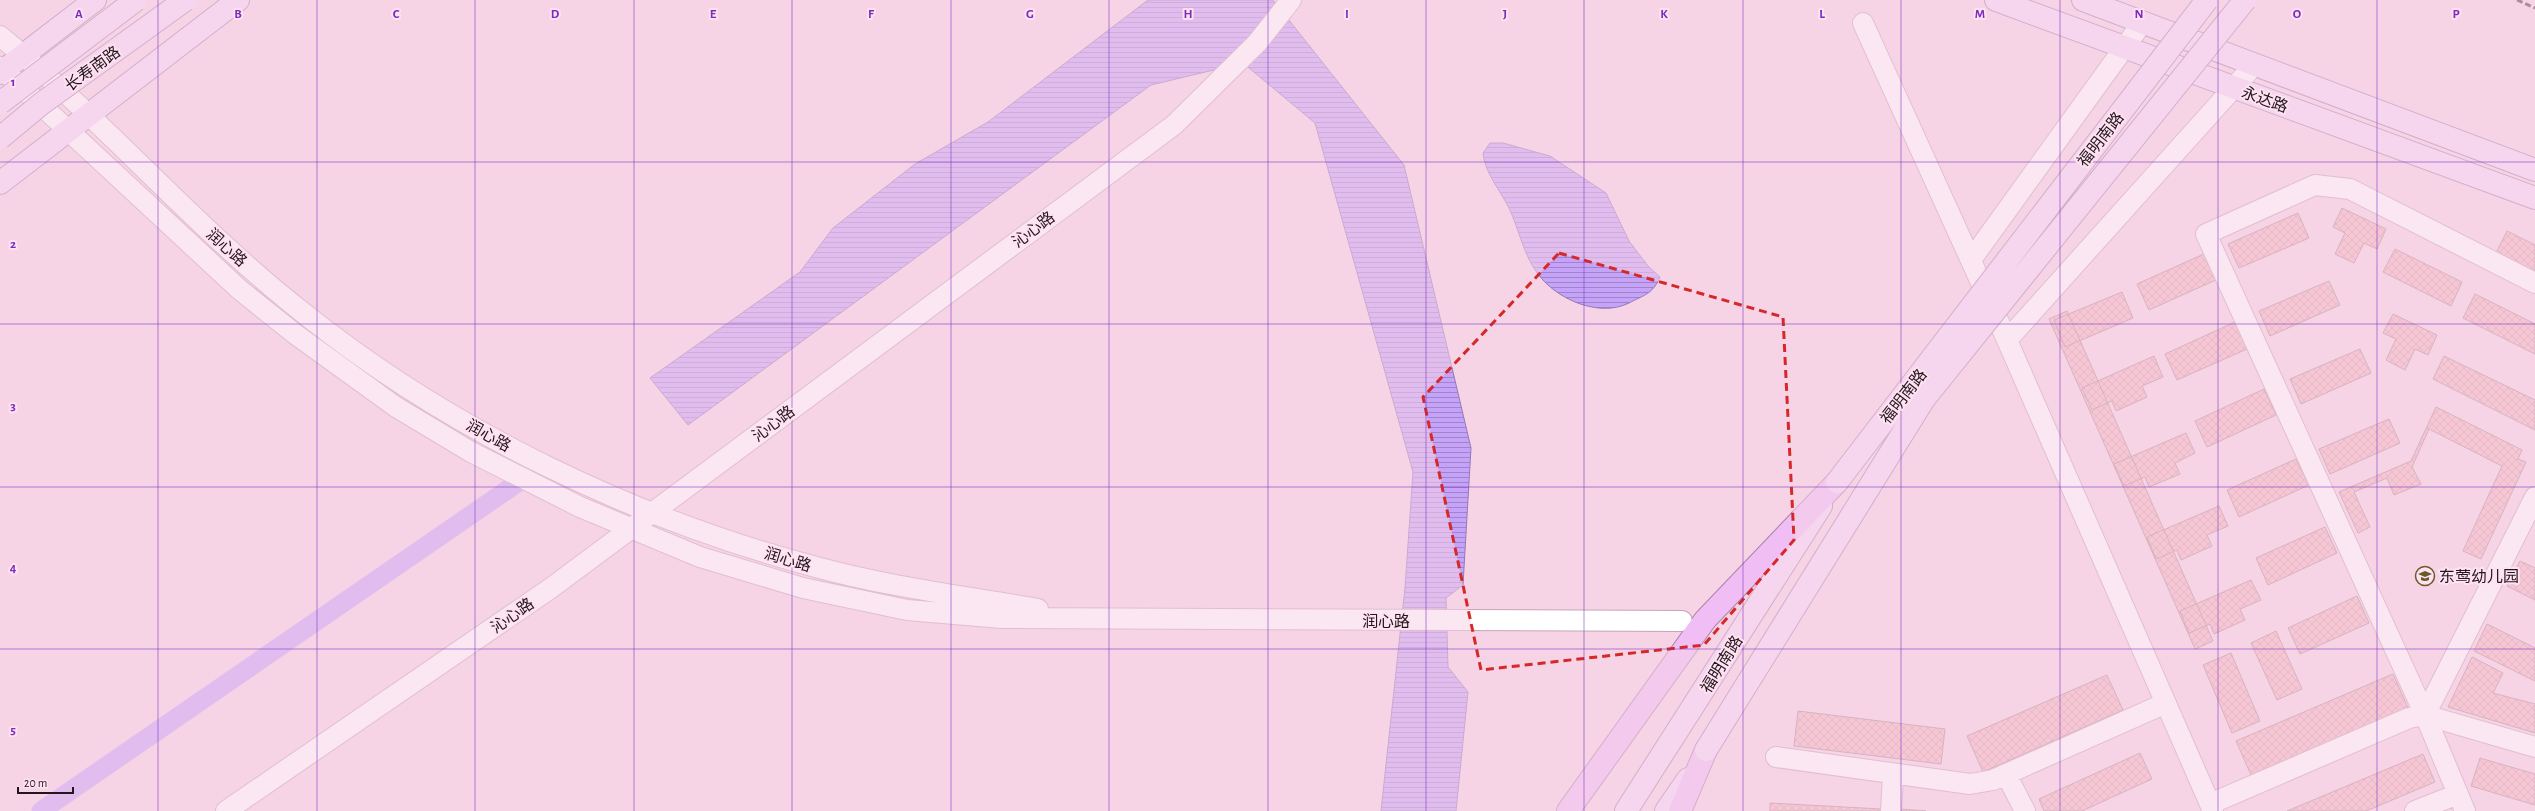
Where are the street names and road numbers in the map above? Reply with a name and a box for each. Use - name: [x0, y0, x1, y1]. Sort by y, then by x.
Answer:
- street label: 长寿南路: [61, 43, 123, 94]
- street label: 永达路: [2239, 83, 2290, 116]
- street label: 福明南路: [2074, 109, 2127, 170]
- street label: 沁心路: [1009, 208, 1058, 251]
- street label: 润心路: [203, 225, 250, 270]
- street label: 福明南路: [1877, 366, 1930, 427]
- street label: 沁心路: [749, 402, 798, 445]
- street label: 润心路: [464, 416, 514, 455]
- street label: 润心路: [762, 544, 813, 575]
- street label: 沁心路: [488, 595, 537, 636]
- street label: 润心路: [1362, 613, 1410, 630]
- street label: 福明南路: [1697, 633, 1746, 696]

